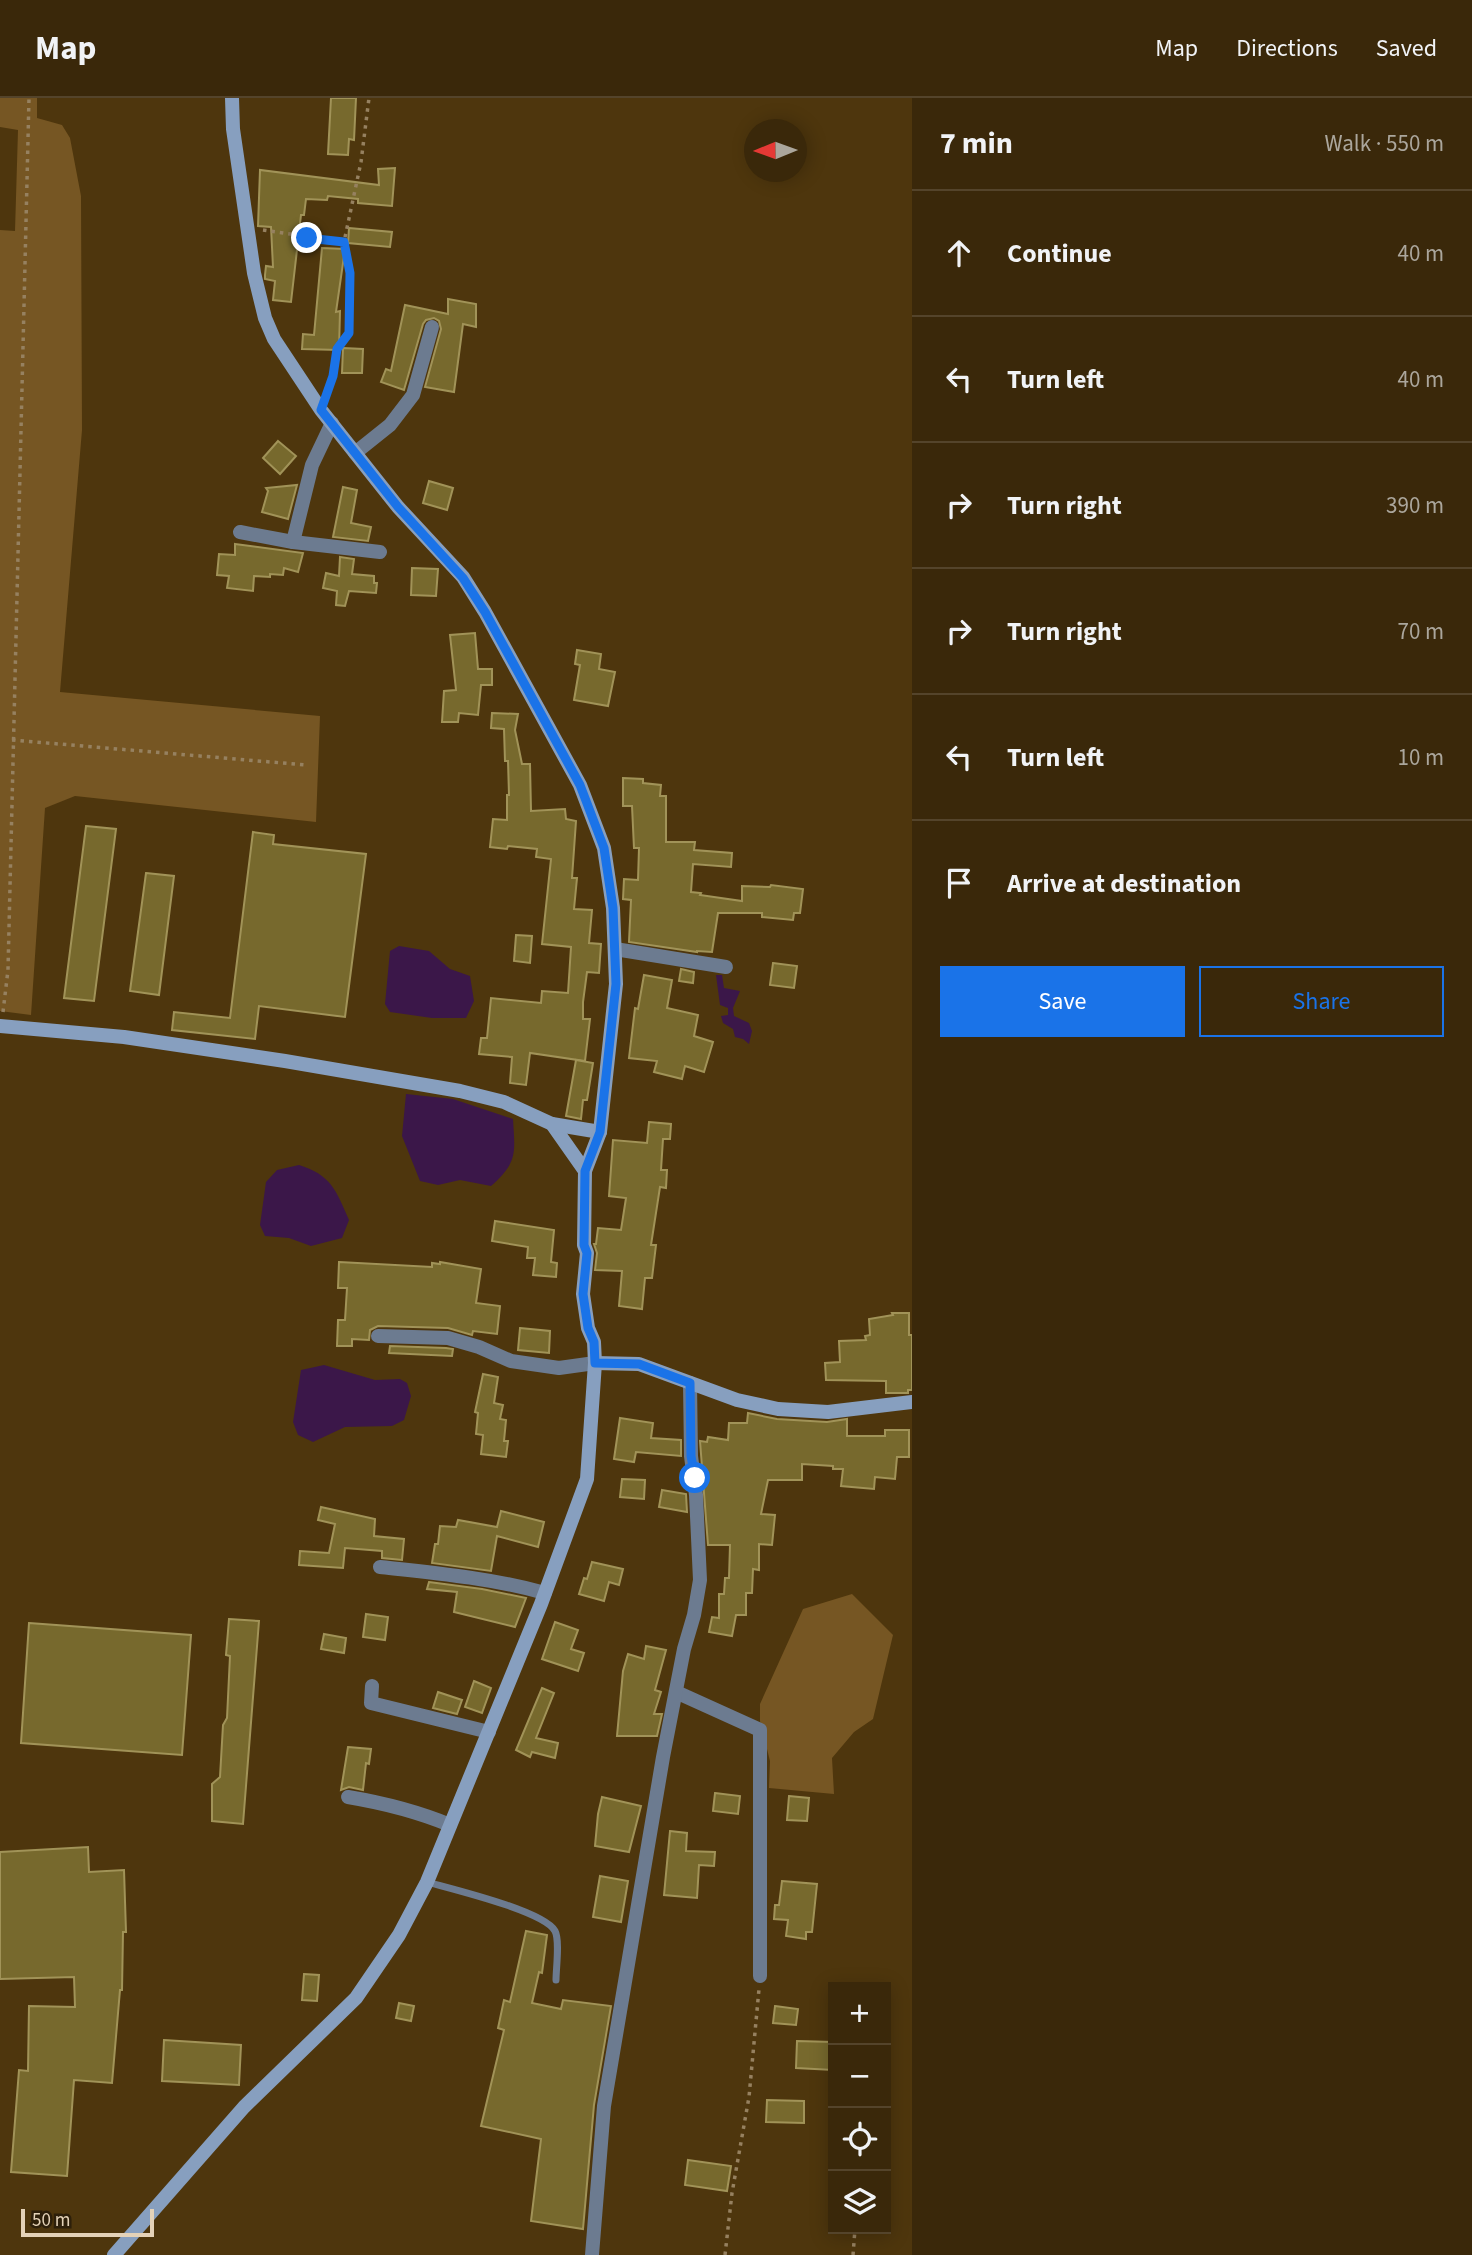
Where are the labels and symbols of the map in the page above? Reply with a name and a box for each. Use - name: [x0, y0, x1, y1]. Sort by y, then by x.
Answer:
- north arrow: [744, 119, 807, 182]
- route end: [291, 222, 322, 253]
- route start: [679, 1462, 710, 1493]
- scale bar: [21, 2206, 154, 2238]

